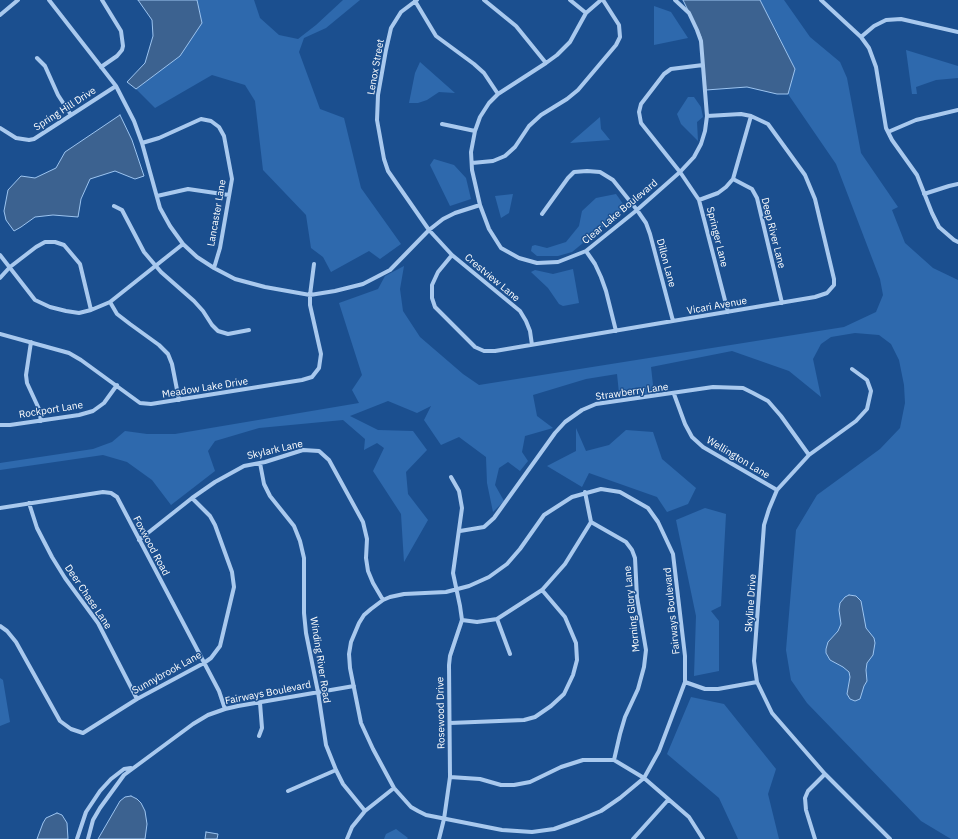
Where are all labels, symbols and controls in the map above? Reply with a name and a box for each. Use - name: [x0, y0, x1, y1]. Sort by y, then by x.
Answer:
- street label: Lenox Street: [365, 38, 387, 96]
- street label: Spring Hill Drive: [32, 84, 98, 134]
- street label: Clear Lake Boulevard: [580, 177, 660, 247]
- street label: Lancaster Lane: [205, 179, 229, 247]
- street label: Deep River Lane: [758, 196, 788, 270]
- street label: Springer Lane: [704, 206, 730, 268]
- street label: Dillon Lane: [654, 237, 678, 289]
- street label: Crestview Lane: [462, 252, 522, 304]
- street label: Vicari Avenue: [686, 295, 748, 317]
- street label: Meadow Lake Drive: [161, 375, 249, 401]
- street label: Strawberry Lane: [595, 381, 669, 403]
- street label: Rockport Lane: [18, 399, 84, 421]
- street label: Wellington Lane: [704, 434, 772, 482]
- street label: Skylark Lane: [246, 438, 304, 462]
- street label: Foxwood Road: [130, 514, 172, 578]
- street label: Deer Chase Lane: [62, 562, 114, 632]
- street label: Morning Glory Lane: [621, 565, 643, 653]
- street label: Fairways Boulevard: [661, 567, 683, 655]
- street label: Skyline Drive: [743, 574, 759, 632]
- street label: Winding River Road: [307, 616, 333, 704]
- street label: Sunnybrook Lane: [130, 649, 204, 697]
- street label: Rosewood Drive: [434, 677, 448, 749]
- street label: Fairways Boulevard: [224, 679, 312, 707]

